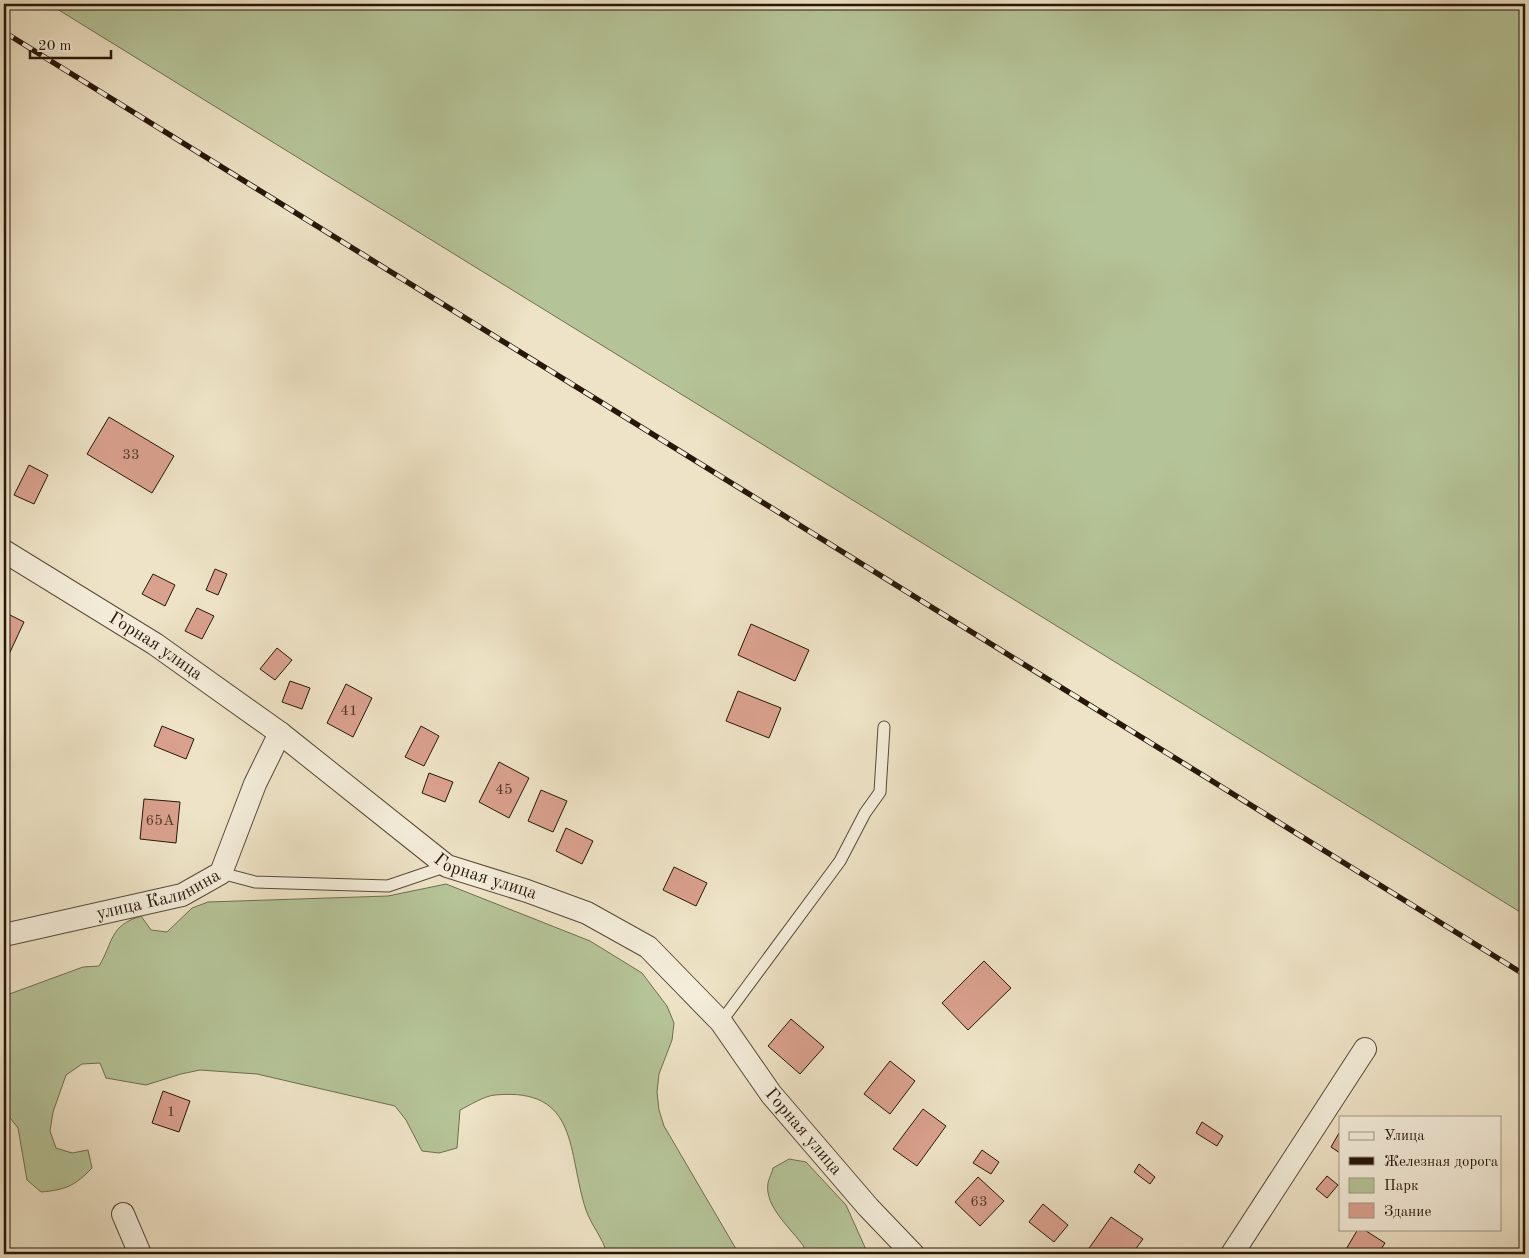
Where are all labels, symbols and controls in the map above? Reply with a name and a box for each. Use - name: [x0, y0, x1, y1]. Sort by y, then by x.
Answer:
- scale bar: [30, 28, 111, 60]
- text: 20 m: [38, 39, 72, 54]
- house number: 33: [122, 448, 140, 463]
- street label: Горная улица: [106, 609, 206, 684]
- house number: 41: [340, 704, 358, 719]
- house number: 45: [495, 783, 513, 798]
- house number: 65А: [146, 814, 175, 829]
- street label: Горная улица: [430, 850, 539, 903]
- street label: улица Калинина: [95, 866, 224, 923]
- street label: Горная улица: [761, 1085, 846, 1179]
- house number: 1: [167, 1105, 175, 1120]
- legend: [1339, 1116, 1502, 1230]
- text: Улица: [1384, 1129, 1425, 1144]
- text: Железная дорога: [1384, 1155, 1499, 1170]
- text: Парк: [1384, 1179, 1419, 1194]
- house number: 63: [970, 1195, 988, 1210]
- text: Здание: [1384, 1205, 1431, 1220]

